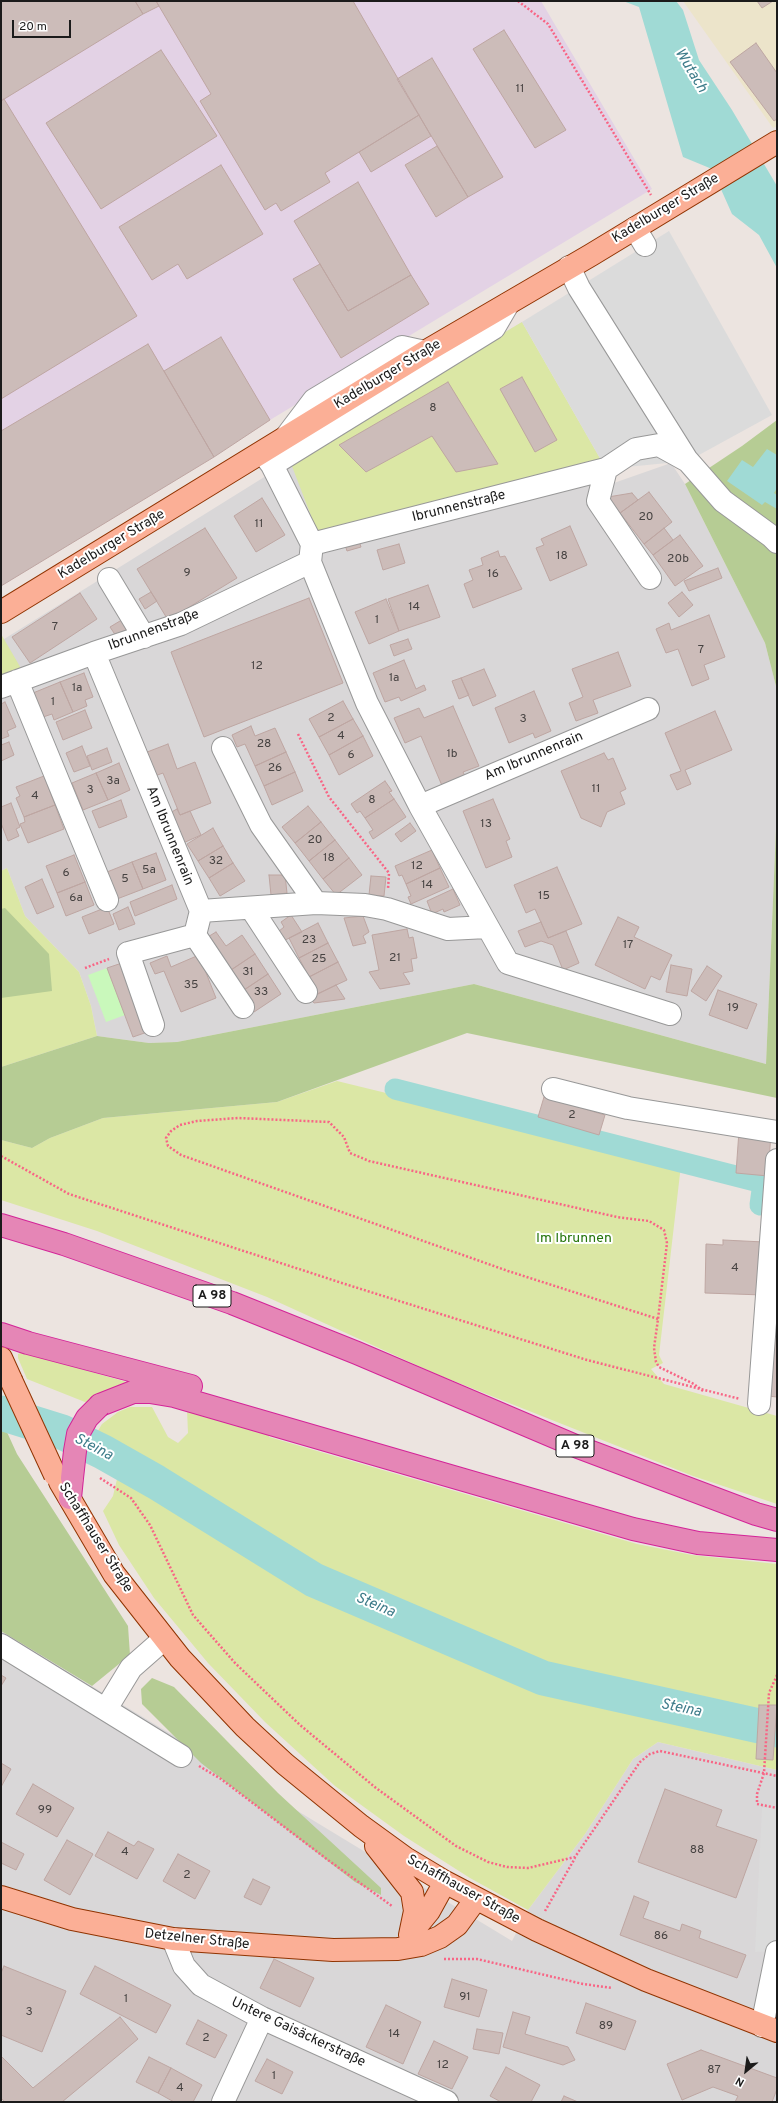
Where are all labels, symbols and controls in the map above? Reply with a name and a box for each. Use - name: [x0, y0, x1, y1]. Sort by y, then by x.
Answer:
- scale bar: [14, 12, 73, 38]
- text: 20 m: [19, 19, 47, 35]
- water label: Wutach: [670, 46, 710, 96]
- house number: 11: [516, 83, 524, 97]
- street label: Kadelburger Straße: [610, 170, 722, 248]
- street label: Kadelburger Straße: [332, 336, 444, 414]
- house number: 8: [429, 402, 437, 416]
- street label: Ibrunnenstraße: [411, 487, 507, 527]
- street label: Kadelburger Straße: [56, 506, 168, 584]
- house number: 20: [638, 511, 654, 525]
- house number: 11: [255, 518, 263, 532]
- house number: 18: [556, 550, 568, 564]
- house number: 20b: [667, 553, 689, 567]
- house number: 9: [183, 567, 191, 581]
- house number: 16: [487, 568, 499, 582]
- house number: 14: [408, 601, 420, 615]
- street label: Ibrunnenstraße: [106, 607, 202, 655]
- house number: 1: [375, 614, 379, 628]
- house number: 7: [52, 621, 58, 635]
- house number: 7: [698, 644, 704, 658]
- house number: 12: [251, 660, 263, 674]
- house number: 1a: [389, 672, 399, 686]
- house number: 1a: [72, 682, 82, 696]
- house number: 1: [51, 696, 55, 710]
- house number: 2: [327, 712, 335, 726]
- house number: 3: [519, 713, 527, 727]
- street label: Am Ibrunnenrain: [482, 729, 586, 785]
- house number: 4: [337, 730, 345, 744]
- house number: 28: [257, 738, 271, 752]
- house number: 1b: [446, 748, 458, 762]
- house number: 6: [347, 749, 355, 763]
- house number: 26: [268, 762, 282, 776]
- house number: 3a: [106, 775, 120, 789]
- house number: 11: [592, 783, 600, 797]
- house number: 3: [86, 784, 94, 798]
- street label: Am Ibrunnenrain: [141, 784, 197, 888]
- house number: 4: [31, 790, 39, 804]
- house number: 8: [368, 794, 376, 808]
- house number: 13: [480, 818, 492, 832]
- house number: 20: [307, 834, 323, 848]
- house number: 18: [323, 852, 335, 866]
- house number: 32: [209, 855, 223, 869]
- house number: 12: [411, 860, 423, 874]
- house number: 5a: [142, 864, 156, 878]
- house number: 6: [62, 867, 70, 881]
- house number: 5: [121, 873, 129, 887]
- house number: 14: [421, 879, 433, 893]
- house number: 15: [538, 890, 550, 904]
- house number: 6a: [69, 892, 83, 906]
- house number: 23: [302, 934, 316, 948]
- house number: 17: [623, 939, 633, 953]
- house number: 21: [389, 952, 401, 966]
- house number: 25: [312, 953, 326, 967]
- house number: 31: [242, 966, 254, 980]
- house number: 35: [184, 979, 198, 993]
- house number: 33: [254, 986, 268, 1000]
- house number: 19: [727, 1002, 739, 1016]
- house number: 2: [568, 1109, 576, 1123]
- park label: Im Ibrunnen: [536, 1231, 612, 1247]
- house number: 4: [731, 1262, 739, 1276]
- road number: A 98: [193, 1285, 231, 1307]
- water label: Steina: [71, 1431, 115, 1465]
- road number: A 98: [556, 1435, 594, 1457]
- street label: Schaffhauser Straße: [54, 1480, 136, 1596]
- water label: Steina: [353, 1590, 397, 1622]
- water label: Steina: [659, 1696, 703, 1722]
- house number: 99: [38, 1804, 52, 1818]
- house number: 88: [690, 1844, 704, 1858]
- house number: 4: [121, 1846, 129, 1860]
- street label: Schaffhauser Straße: [404, 1852, 522, 1928]
- house number: 2: [183, 1869, 191, 1883]
- street label: Detzelner Straße: [144, 1926, 250, 1954]
- house number: 86: [654, 1930, 668, 1944]
- house number: 91: [459, 1991, 471, 2005]
- house number: 1: [124, 1993, 128, 2007]
- street label: Untere Gaisäckerstraße: [228, 1994, 368, 2072]
- house number: 3: [25, 2006, 33, 2020]
- house number: 89: [599, 2020, 613, 2034]
- house number: 14: [388, 2028, 400, 2042]
- house number: 2: [202, 2032, 210, 2046]
- north arrow: [726, 2051, 766, 2091]
- house number: 12: [437, 2059, 449, 2073]
- house number: 87: [707, 2064, 721, 2078]
- house number: 1: [272, 2070, 276, 2084]
- text: N: [733, 2073, 747, 2090]
- house number: 4: [176, 2082, 184, 2096]

